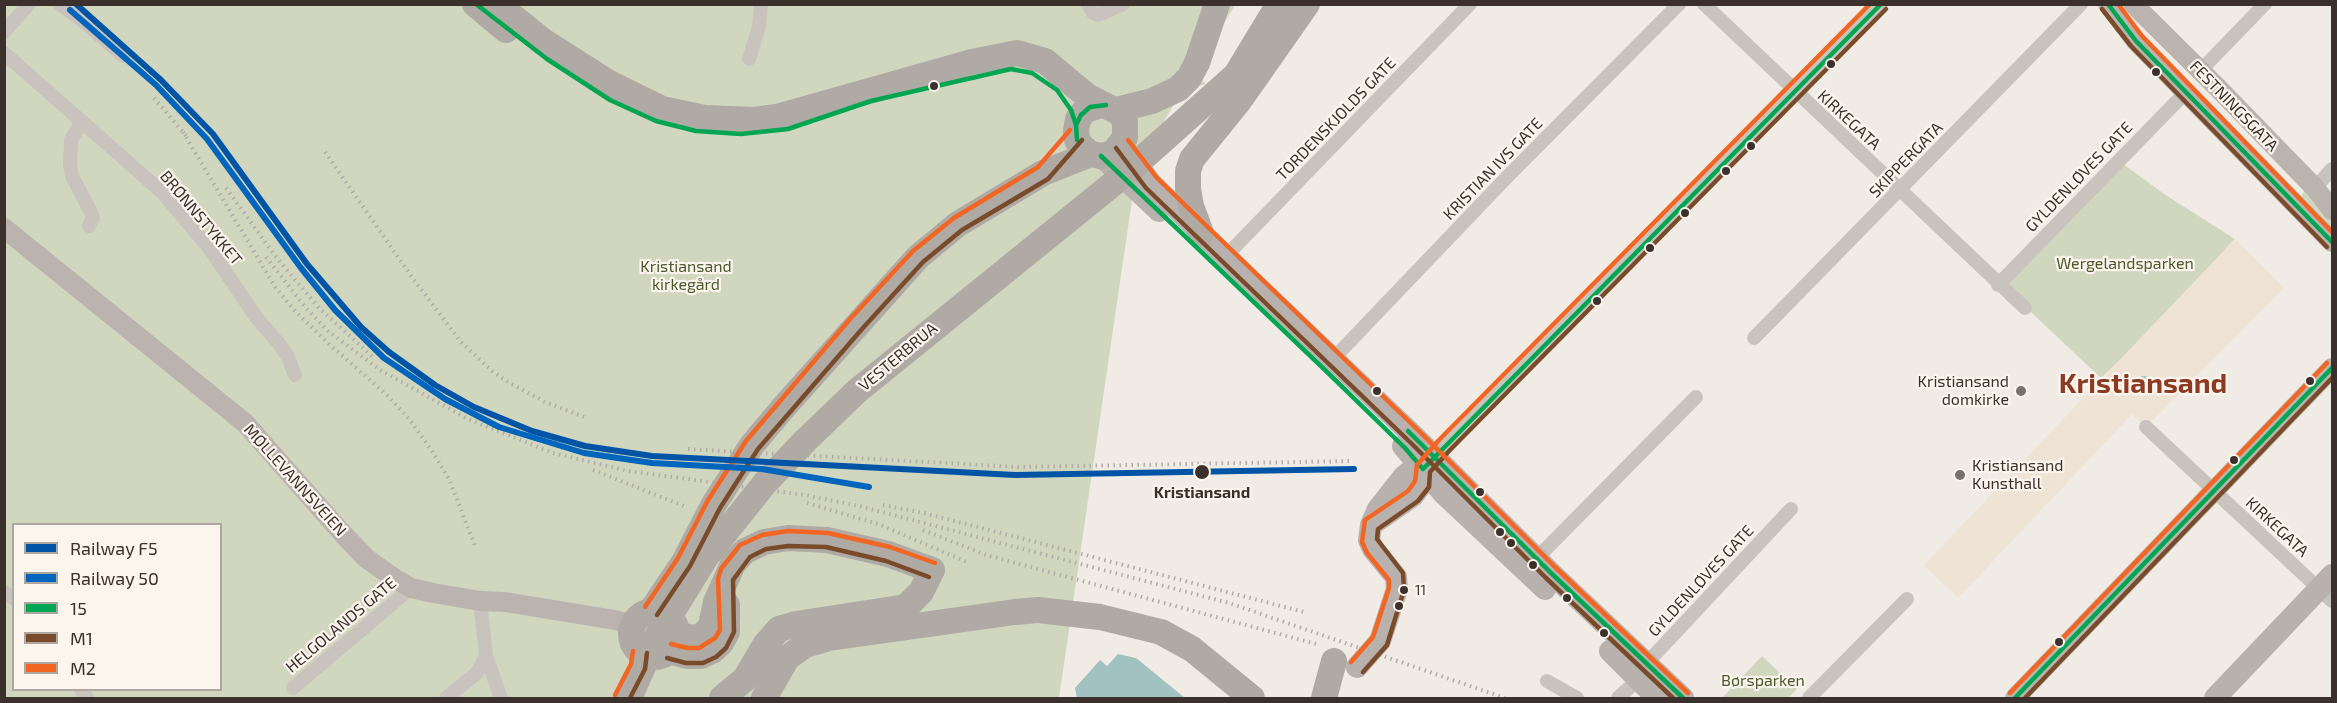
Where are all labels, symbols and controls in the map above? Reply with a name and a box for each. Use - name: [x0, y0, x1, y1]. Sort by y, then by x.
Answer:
- street label: TORDENSKJOLDS GATE: [1272, 53, 1400, 185]
- street label: FESTNINGSGATA: [2186, 57, 2282, 155]
- unlabelled marker: [1825, 58, 1837, 70]
- unlabelled marker: [2150, 66, 2162, 78]
- unlabelled marker: [928, 80, 940, 92]
- street label: KIRKEGATA: [1814, 86, 1884, 154]
- street label: KRISTIAN IVS GATE: [1439, 114, 1547, 224]
- street label: SKIPPERGATA: [1865, 118, 1947, 202]
- street label: GYLDENLØVES GATE: [2022, 118, 2136, 236]
- unlabelled marker: [1745, 140, 1757, 152]
- unlabelled marker: [1720, 165, 1732, 177]
- street label: BRØNNSTYKKET: [156, 167, 246, 269]
- unlabelled marker: [1679, 207, 1691, 219]
- unlabelled marker: [1644, 242, 1656, 254]
- park label: Wergelandsparken: [2056, 254, 2194, 274]
- park label: Kristiansand kirkegård: [640, 257, 732, 295]
- unlabelled marker: [1591, 295, 1603, 307]
- street label: VESTERBRUA: [855, 319, 941, 395]
- district label: Kristiansand: [2059, 367, 2227, 401]
- place label: Kristiansand domkirke: [1918, 372, 2009, 410]
- unlabelled marker: [2304, 375, 2316, 387]
- marker: Kristiansand domkirke: [2014, 384, 2028, 398]
- unlabelled marker: [1371, 385, 1383, 397]
- street label: MØLLEVANNSVEIEN: [240, 420, 350, 540]
- unlabelled marker: [2228, 454, 2240, 466]
- place label: Kristiansand Kunsthall: [1972, 456, 2063, 494]
- marker: Kristiansand: [1193, 463, 1211, 481]
- marker: Kristiansand Kunsthall: [1953, 468, 1967, 482]
- place label: Kristiansand: [1154, 483, 1250, 503]
- unlabelled marker: [1474, 486, 1486, 498]
- street label: KIRKEGATA: [2242, 493, 2312, 561]
- street label: GYLDENLØVES GATE: [1644, 521, 1758, 641]
- legend: [12, 523, 222, 691]
- unlabelled marker: [1494, 526, 1506, 538]
- text: Railway F5: [70, 537, 158, 559]
- unlabelled marker: [1505, 537, 1517, 549]
- unlabelled marker: [1527, 559, 1539, 571]
- text: Railway 50: [70, 567, 159, 589]
- street label: HELGOLANDS GATE: [282, 573, 400, 677]
- place label: 11: [1415, 582, 1426, 598]
- marker: 11: [1398, 584, 1410, 596]
- unlabelled marker: [1561, 592, 1573, 604]
- text: 15: [70, 597, 87, 619]
- unlabelled marker: [1393, 600, 1405, 612]
- text: M1: [70, 627, 93, 649]
- unlabelled marker: [1598, 627, 1610, 639]
- unlabelled marker: [2053, 636, 2065, 648]
- text: M2: [70, 657, 96, 679]
- park label: Børsparken: [1721, 671, 1805, 691]

